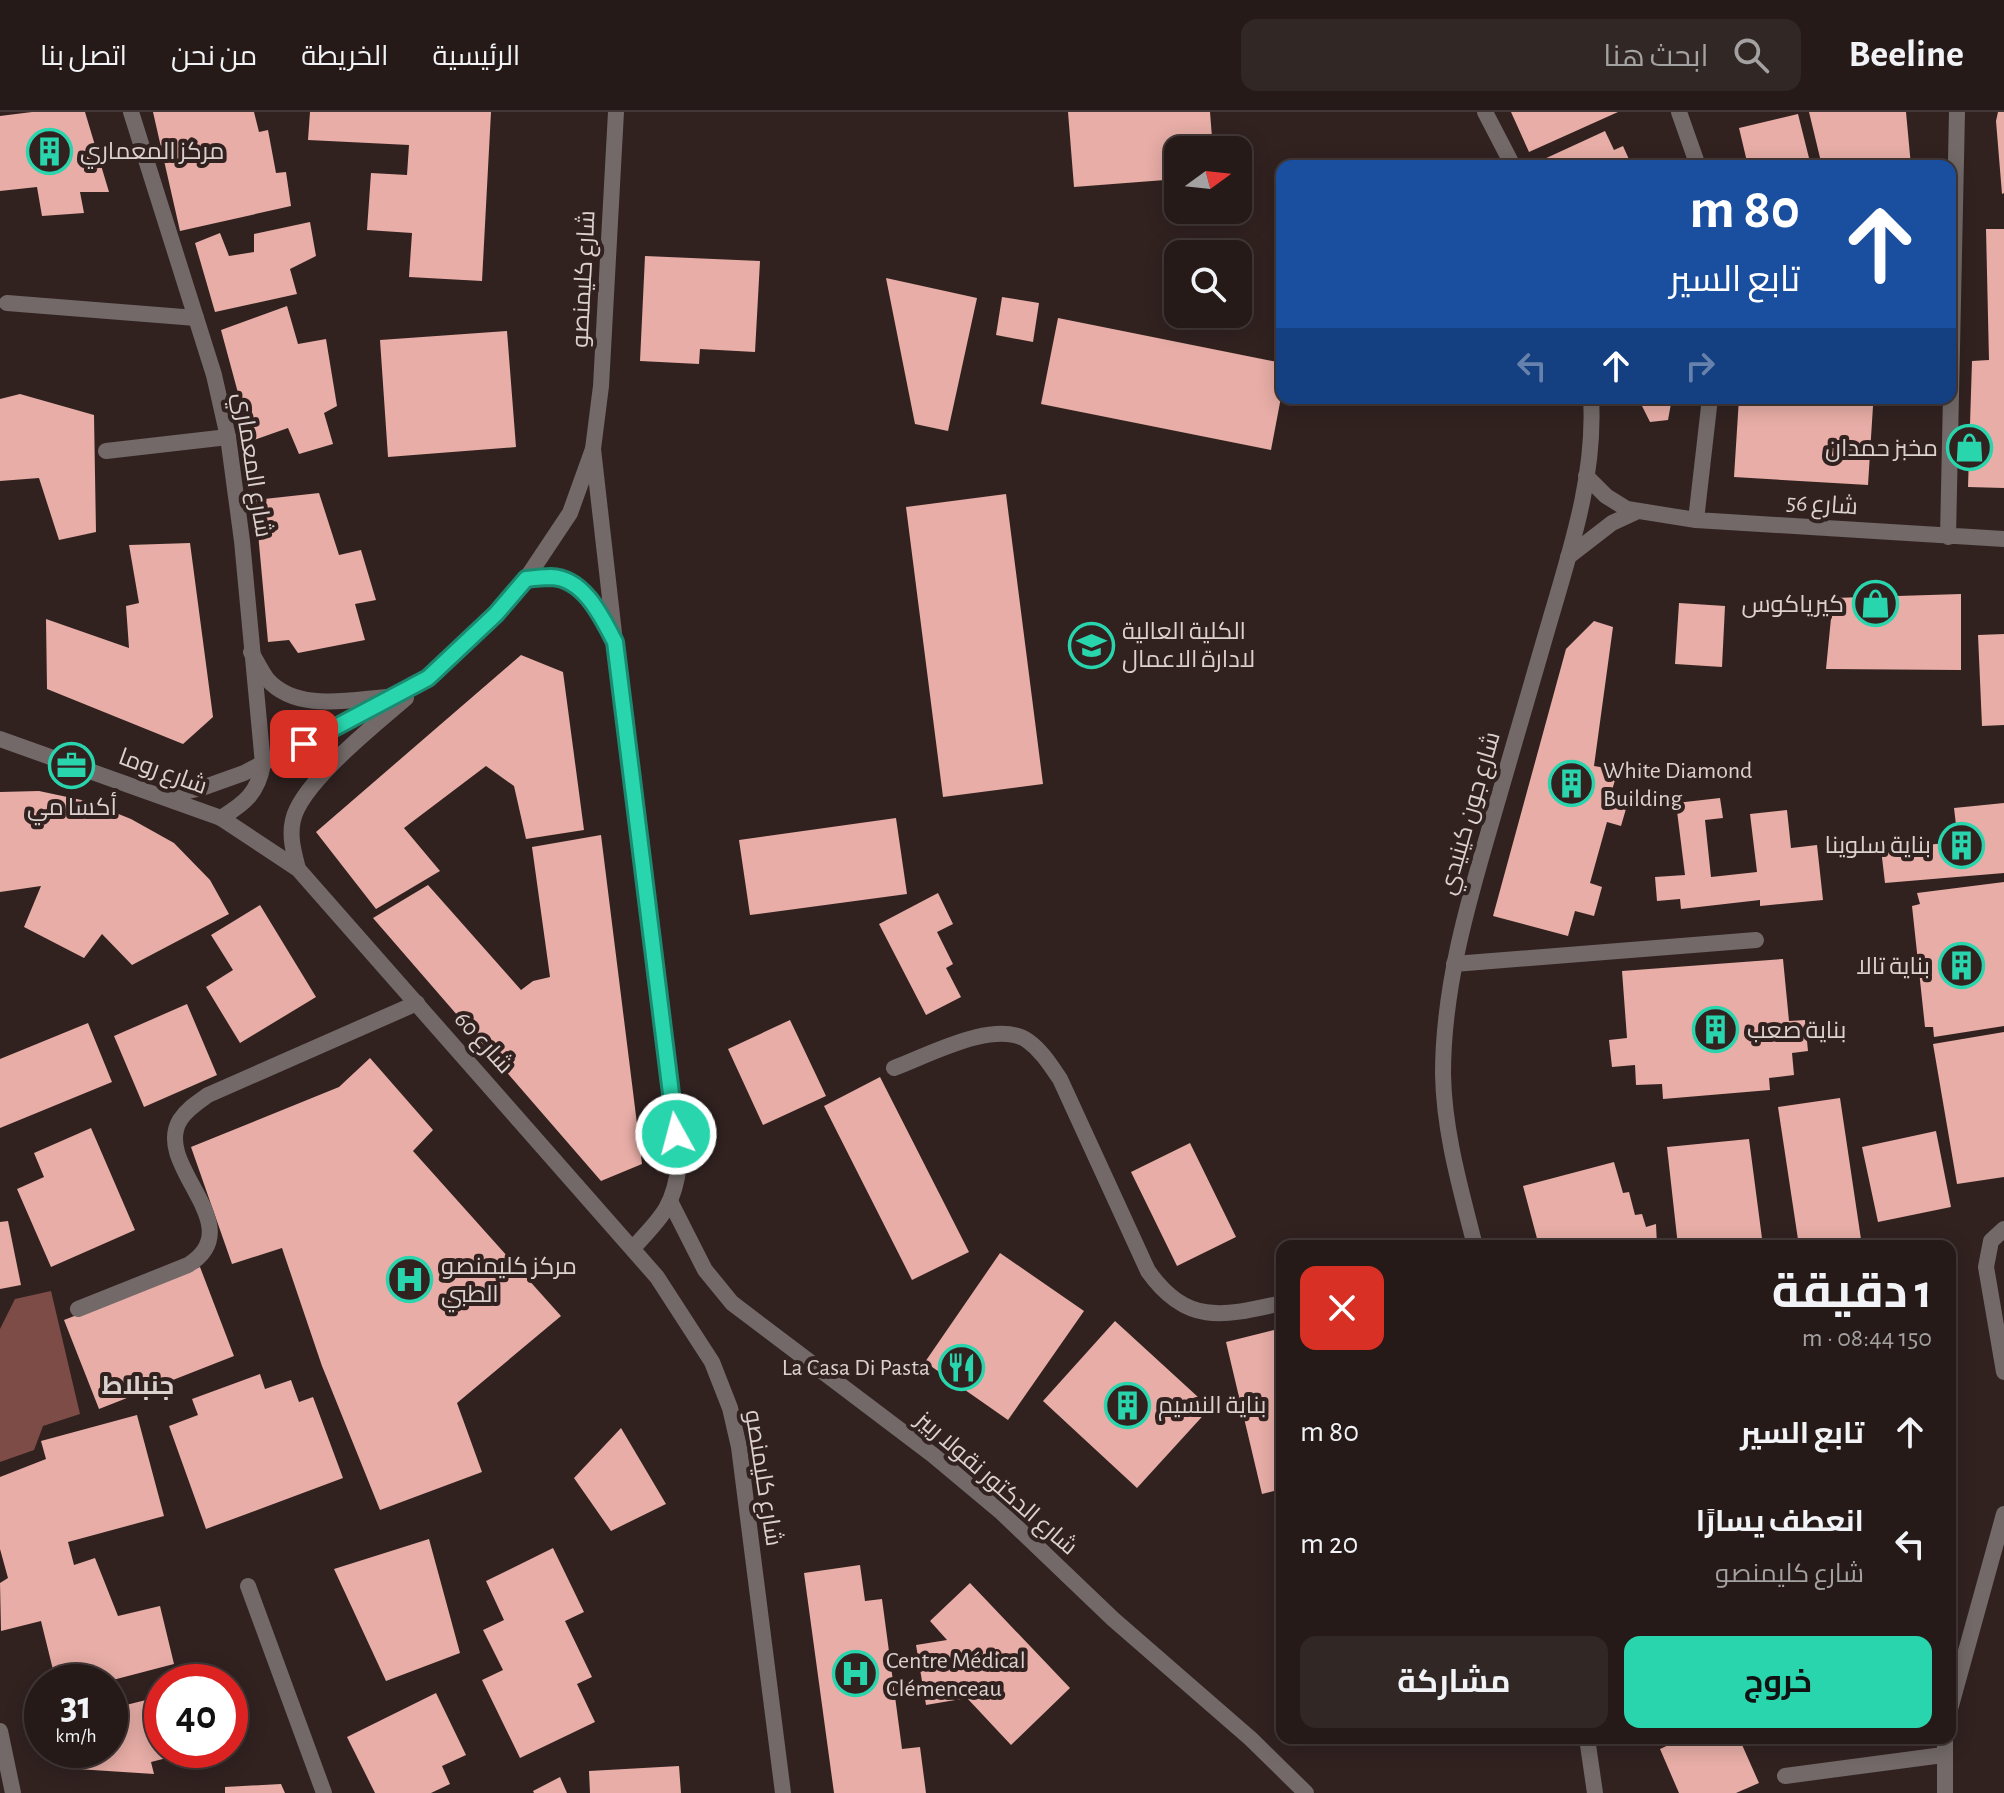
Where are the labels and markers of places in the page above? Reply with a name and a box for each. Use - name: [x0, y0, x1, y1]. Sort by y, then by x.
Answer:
- building icon: مركز المعماري: [25, 127, 73, 175]
- place label: مركز المعماري: [80, 140, 224, 169]
- shop icon: مخبز حمدان: [1945, 424, 1993, 472]
- place label: مخبز حمدان: [1825, 437, 1938, 462]
- shop icon: كيرياكوس: [1851, 580, 1899, 628]
- place label: كيرياكوس: [1741, 593, 1844, 618]
- place label: الكلية العالية لادارة الاعمال: [1122, 620, 1255, 673]
- school or university icon: الكلية العالية لادارة الاعمال: [1067, 621, 1115, 669]
- pin: [270, 710, 338, 778]
- office icon: أكسا مي: [48, 741, 96, 789]
- place label: White Diamond Building: [1603, 759, 1753, 811]
- building icon: White Diamond Building: [1548, 760, 1596, 808]
- place label: أكسا مي: [27, 791, 117, 826]
- building icon: بناية سلوينا: [1938, 821, 1986, 869]
- place label: بناية سلوينا: [1825, 834, 1931, 858]
- building icon: بناية تالا: [1937, 942, 1985, 990]
- place label: بناية تالا: [1856, 955, 1930, 979]
- building icon: بناية صعب: [1692, 1006, 1740, 1054]
- place label: بناية صعب: [1747, 1019, 1846, 1043]
- place label: مركز كليمنصو الطبي: [441, 1255, 577, 1313]
- hospital icon: مركز كليمنصو الطبي: [386, 1256, 434, 1304]
- restaurant icon: La Casa Di Pasta: [937, 1343, 985, 1391]
- place label: La Casa Di Pasta: [782, 1356, 930, 1380]
- building icon: بناية النسيم: [1103, 1381, 1151, 1429]
- place label: بناية النسيم: [1158, 1394, 1266, 1421]
- place label: Centre Médical Clémenceau: [886, 1649, 1026, 1701]
- hospital icon: Centre Médical Clémenceau: [831, 1650, 879, 1698]

